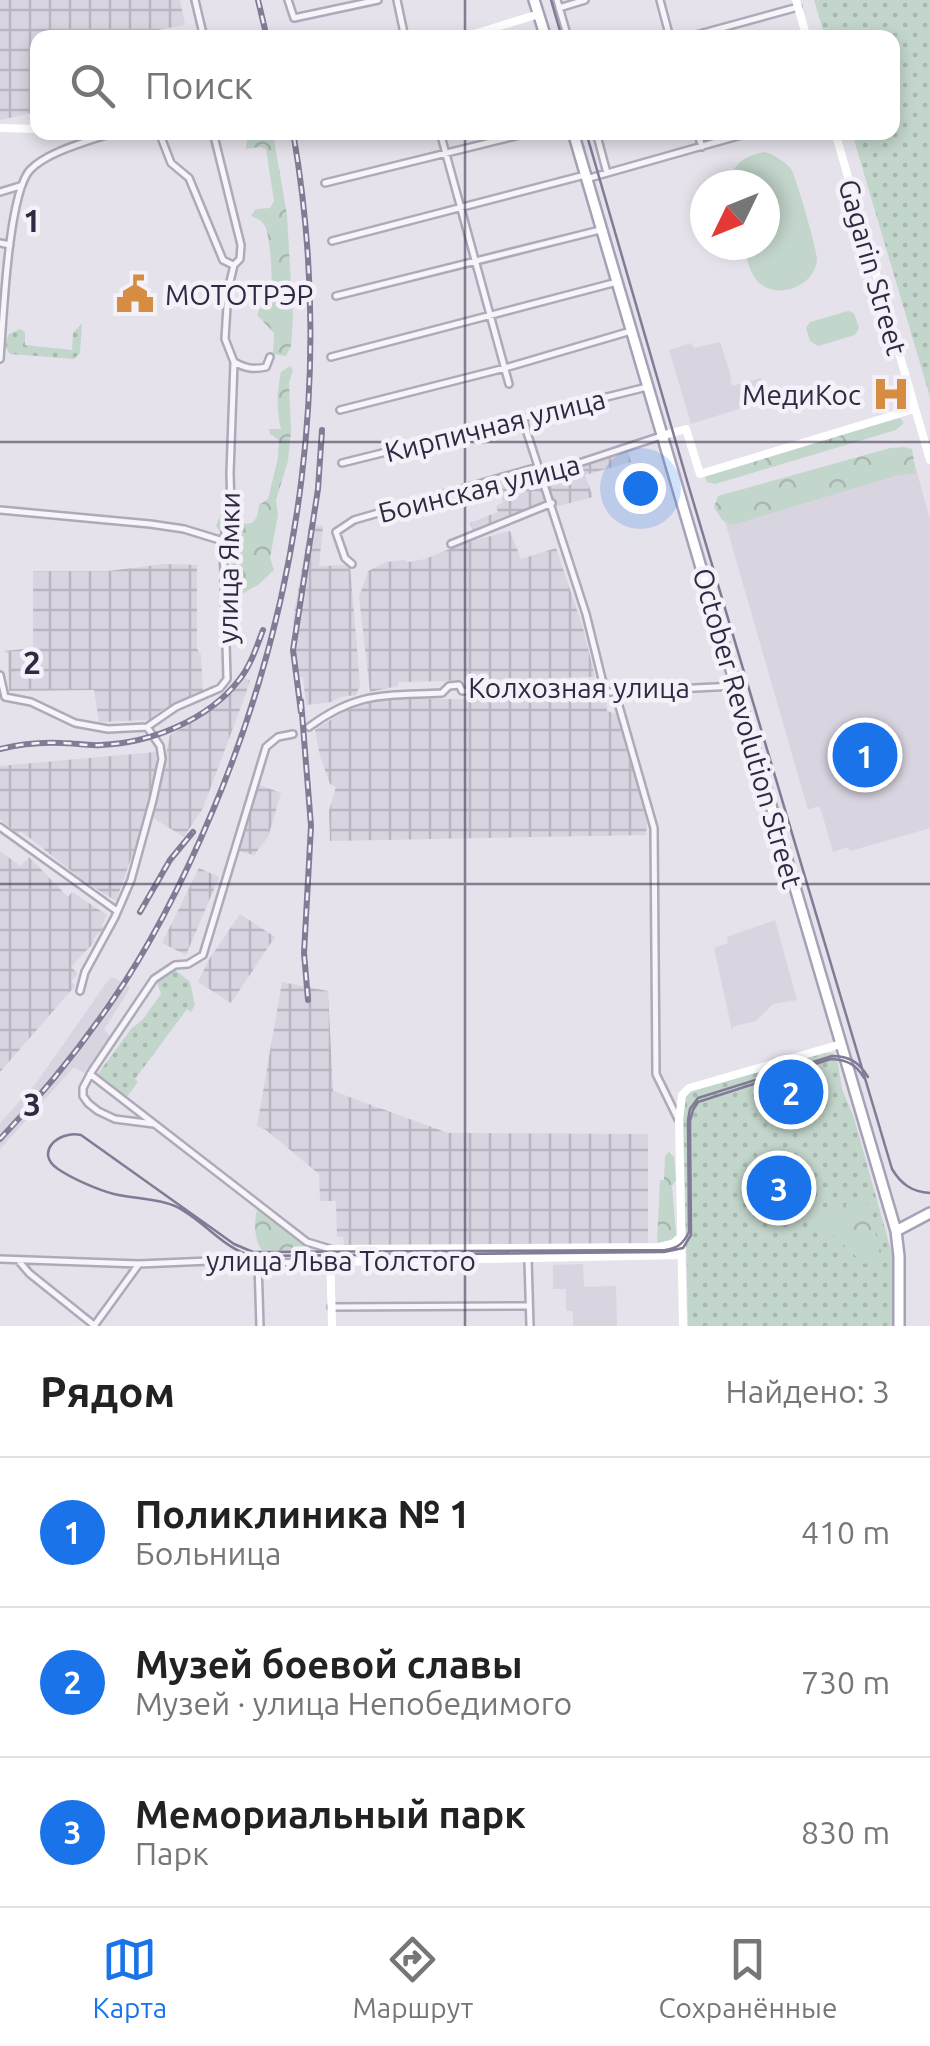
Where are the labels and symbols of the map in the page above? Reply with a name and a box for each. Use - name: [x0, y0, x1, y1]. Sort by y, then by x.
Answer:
- north arrow: [690, 170, 780, 260]
- street label: Gagarin Street: [833, 176, 913, 358]
- text: 1: [23, 202, 41, 238]
- public building icon: МОТОТРЭР: [114, 273, 156, 315]
- place label: МОТОТРЭР: [165, 279, 313, 310]
- hospital icon: МедиКос: [870, 373, 912, 415]
- place label: МедиКос: [742, 379, 861, 410]
- street label: Кирпичная улица: [382, 383, 608, 467]
- street label: Боинская улица: [375, 448, 583, 528]
- your location: [615, 463, 666, 514]
- street label: улица Ямки: [211, 492, 245, 644]
- street label: October Revolution Street: [687, 564, 809, 892]
- text: 2: [23, 644, 41, 680]
- street label: Колхозная улица: [468, 672, 690, 703]
- pin: 1: [832, 718, 898, 792]
- pin: 2: [758, 1054, 824, 1130]
- text: 3: [23, 1086, 41, 1122]
- pin: 3: [746, 1150, 812, 1226]
- street label: улица Льва Толстого: [206, 1245, 476, 1276]

